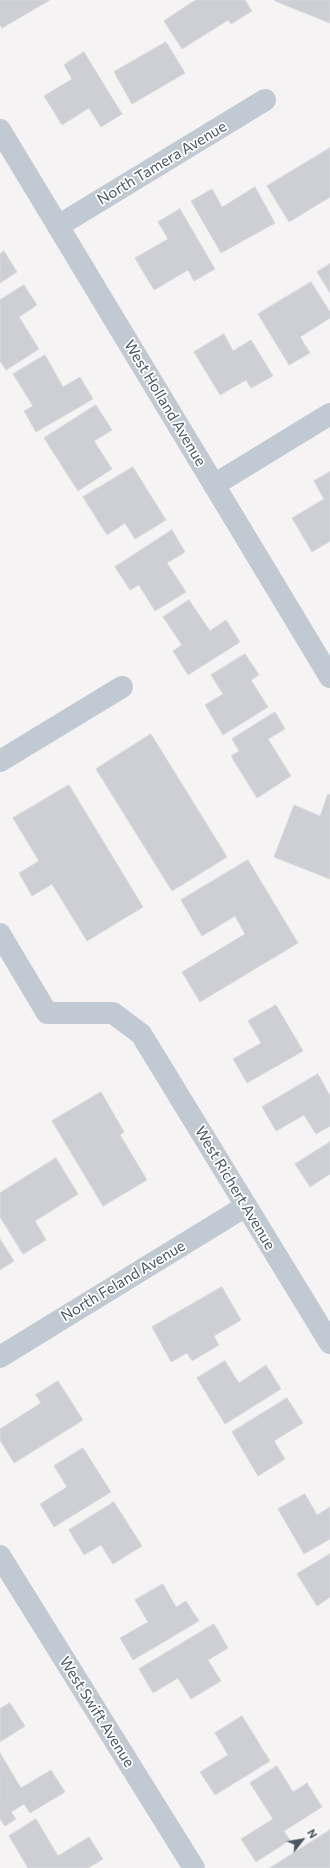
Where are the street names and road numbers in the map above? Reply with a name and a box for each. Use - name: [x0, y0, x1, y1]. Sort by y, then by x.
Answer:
- street label: North Tamera Avenue: [94, 117, 230, 209]
- street label: West Holland Avenue: [120, 337, 210, 469]
- street label: West Richert Avenue: [191, 1123, 279, 1253]
- street label: North Feland Avenue: [58, 1237, 188, 1325]
- street label: West Swift Avenue: [56, 1653, 138, 1771]

